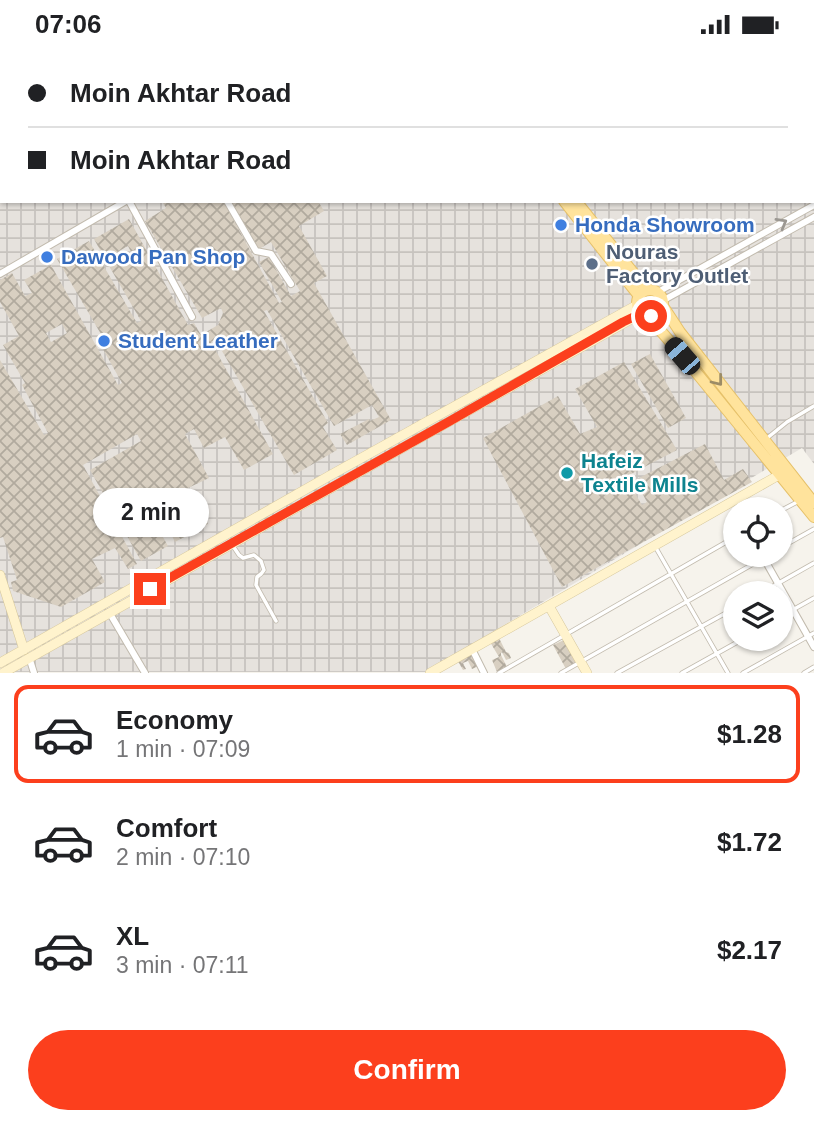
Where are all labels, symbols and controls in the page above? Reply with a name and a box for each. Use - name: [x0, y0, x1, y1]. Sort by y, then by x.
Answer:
- text: 07:06: [35, 9, 102, 39]
- text: Moin Akhtar Road: [70, 78, 291, 108]
- text: Moin Akhtar Road: [70, 145, 291, 175]
- place label: Honda Showroom: [575, 213, 755, 236]
- marker: Honda Showroom: [553, 217, 569, 233]
- one-way arrow: [775, 218, 787, 231]
- place label: Nouras Factory Outlet: [606, 240, 748, 287]
- place label: Dawood Pan Shop: [61, 245, 245, 268]
- marker: Dawood Pan Shop: [39, 249, 55, 265]
- marker: Nouras Factory Outlet: [584, 256, 600, 272]
- route start: [635, 300, 667, 332]
- place label: Student Leather: [118, 329, 278, 352]
- marker: Student Leather: [96, 333, 112, 349]
- car: [661, 333, 704, 379]
- one-way arrow: [709, 373, 722, 385]
- place label: Hafeiz Textile Mills: [581, 449, 698, 496]
- marker: Hafeiz Textile Mills: [559, 465, 575, 481]
- callout: 2 min: [92, 487, 208, 537]
- map controls: [723, 497, 793, 651]
- button: locate: [723, 497, 793, 567]
- text: 2 min: [121, 499, 181, 525]
- route end: [134, 573, 166, 605]
- button: layers: [723, 581, 793, 651]
- icon: car: [32, 703, 95, 766]
- text: Economy: [116, 705, 233, 735]
- text: $1.28: [717, 719, 782, 749]
- text: 1 min · 07:09: [116, 736, 250, 762]
- icon: car: [32, 811, 95, 874]
- text: Comfort: [116, 813, 217, 843]
- text: $1.72: [717, 827, 782, 857]
- text: 2 min · 07:10: [116, 844, 250, 870]
- icon: car: [32, 919, 95, 982]
- text: XL: [116, 921, 149, 951]
- text: $2.17: [717, 935, 782, 965]
- text: 3 min · 07:11: [116, 952, 249, 978]
- button: Confirm: [28, 1030, 786, 1110]

